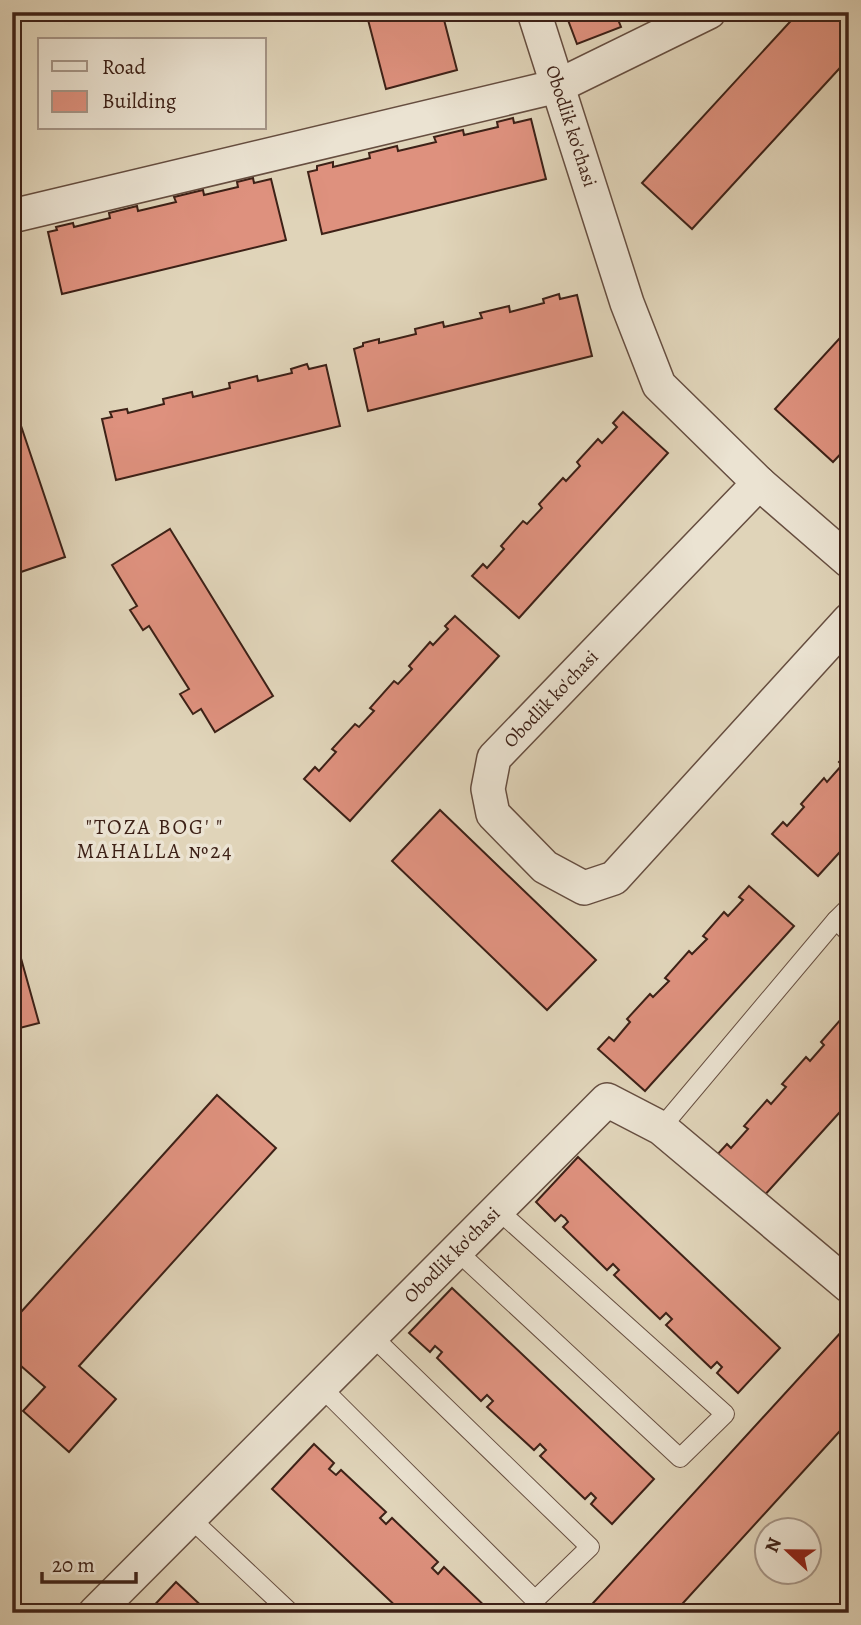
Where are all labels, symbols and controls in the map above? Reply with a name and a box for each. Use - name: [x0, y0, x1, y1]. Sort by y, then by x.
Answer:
- legend: [38, 38, 266, 130]
- text: Road: [102, 53, 146, 81]
- street label: Obodlik ko'chasi: [539, 62, 603, 190]
- text: Building: [102, 87, 177, 115]
- street label: Obodlik ko'chasi: [498, 644, 604, 754]
- district label: "TOZA BOG' " MAHALLA №24: [76, 813, 234, 865]
- street label: Obodlik ko'chasi: [398, 1201, 506, 1309]
- north arrow: [752, 1516, 822, 1586]
- text: N: [759, 1534, 788, 1556]
- scale bar: [42, 1541, 136, 1585]
- text: 20 m: [52, 1551, 95, 1579]

